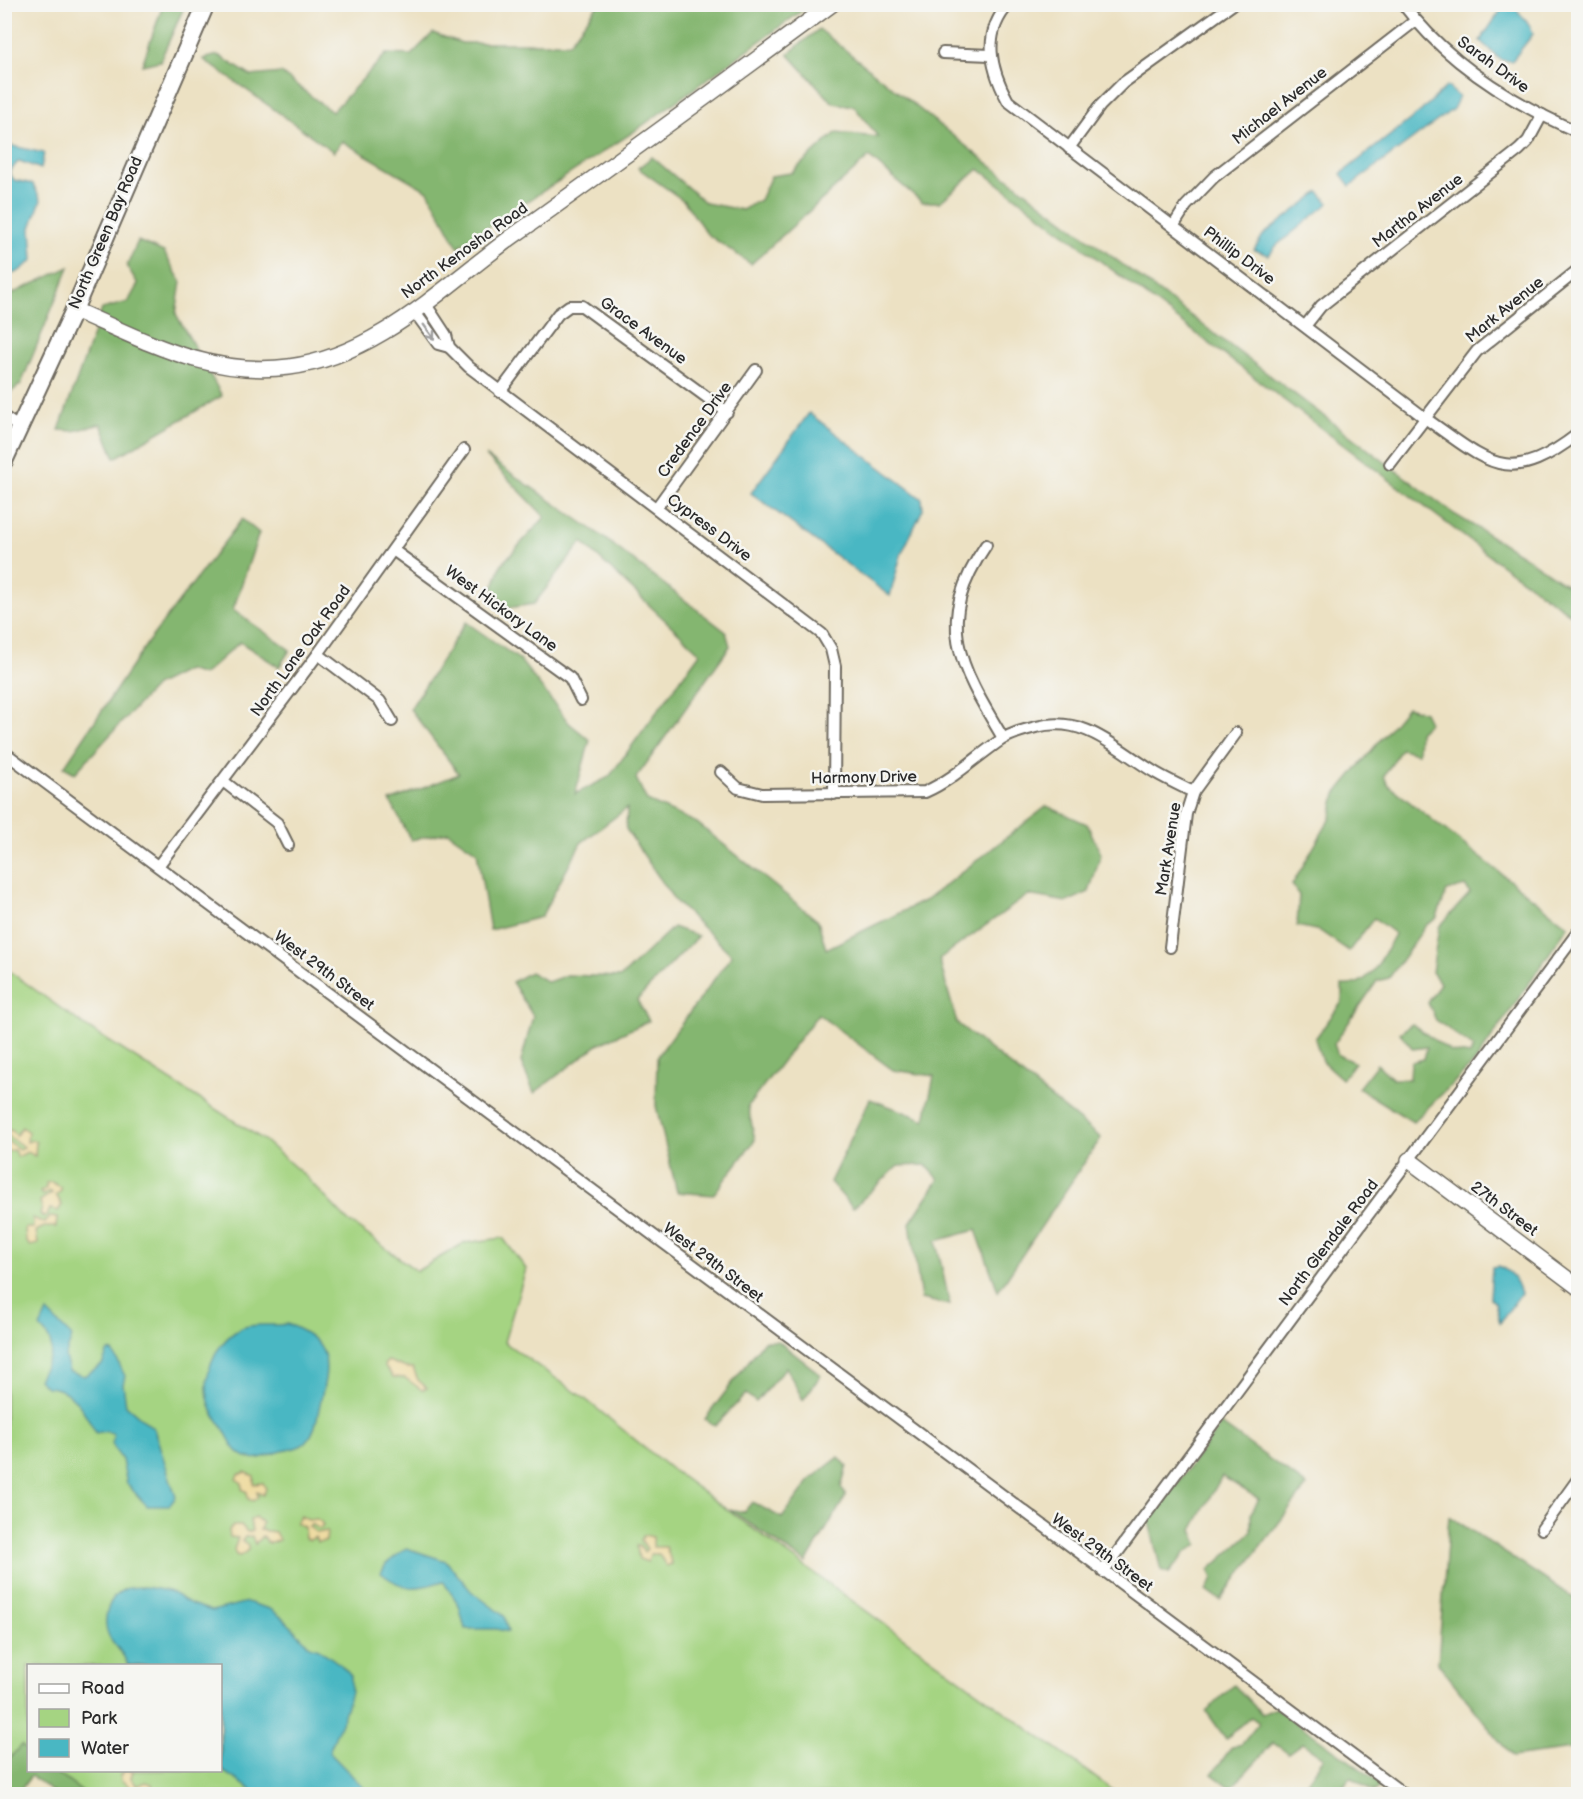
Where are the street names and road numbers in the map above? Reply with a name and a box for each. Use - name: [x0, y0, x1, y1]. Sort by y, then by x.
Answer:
- street label: Sarah Drive: [1453, 33, 1533, 98]
- street label: Michael Avenue: [1229, 63, 1332, 149]
- street label: North Green Bay Road: [65, 154, 147, 312]
- street label: Martha Avenue: [1369, 169, 1467, 252]
- street label: North Kenosha Road: [398, 199, 532, 303]
- street label: Phillip Drive: [1199, 223, 1279, 289]
- street label: Mark Avenue: [1462, 273, 1548, 347]
- street label: Grace Avenue: [596, 293, 690, 369]
- street label: Credence Drive: [654, 378, 736, 482]
- street label: Cypress Drive: [663, 490, 755, 566]
- street label: West Hickory Lane: [441, 562, 561, 656]
- street label: North Lone Oak Road: [247, 582, 355, 720]
- street label: Harmony Drive: [811, 768, 918, 788]
- street label: Mark Avenue: [1152, 800, 1186, 897]
- street label: West 29th Street: [270, 927, 378, 1015]
- street label: North Glendale Road: [1275, 1176, 1383, 1310]
- street label: 27th Street: [1467, 1178, 1541, 1240]
- street label: West 29th Street: [659, 1219, 767, 1307]
- street label: West 29th Street: [1048, 1510, 1156, 1596]

